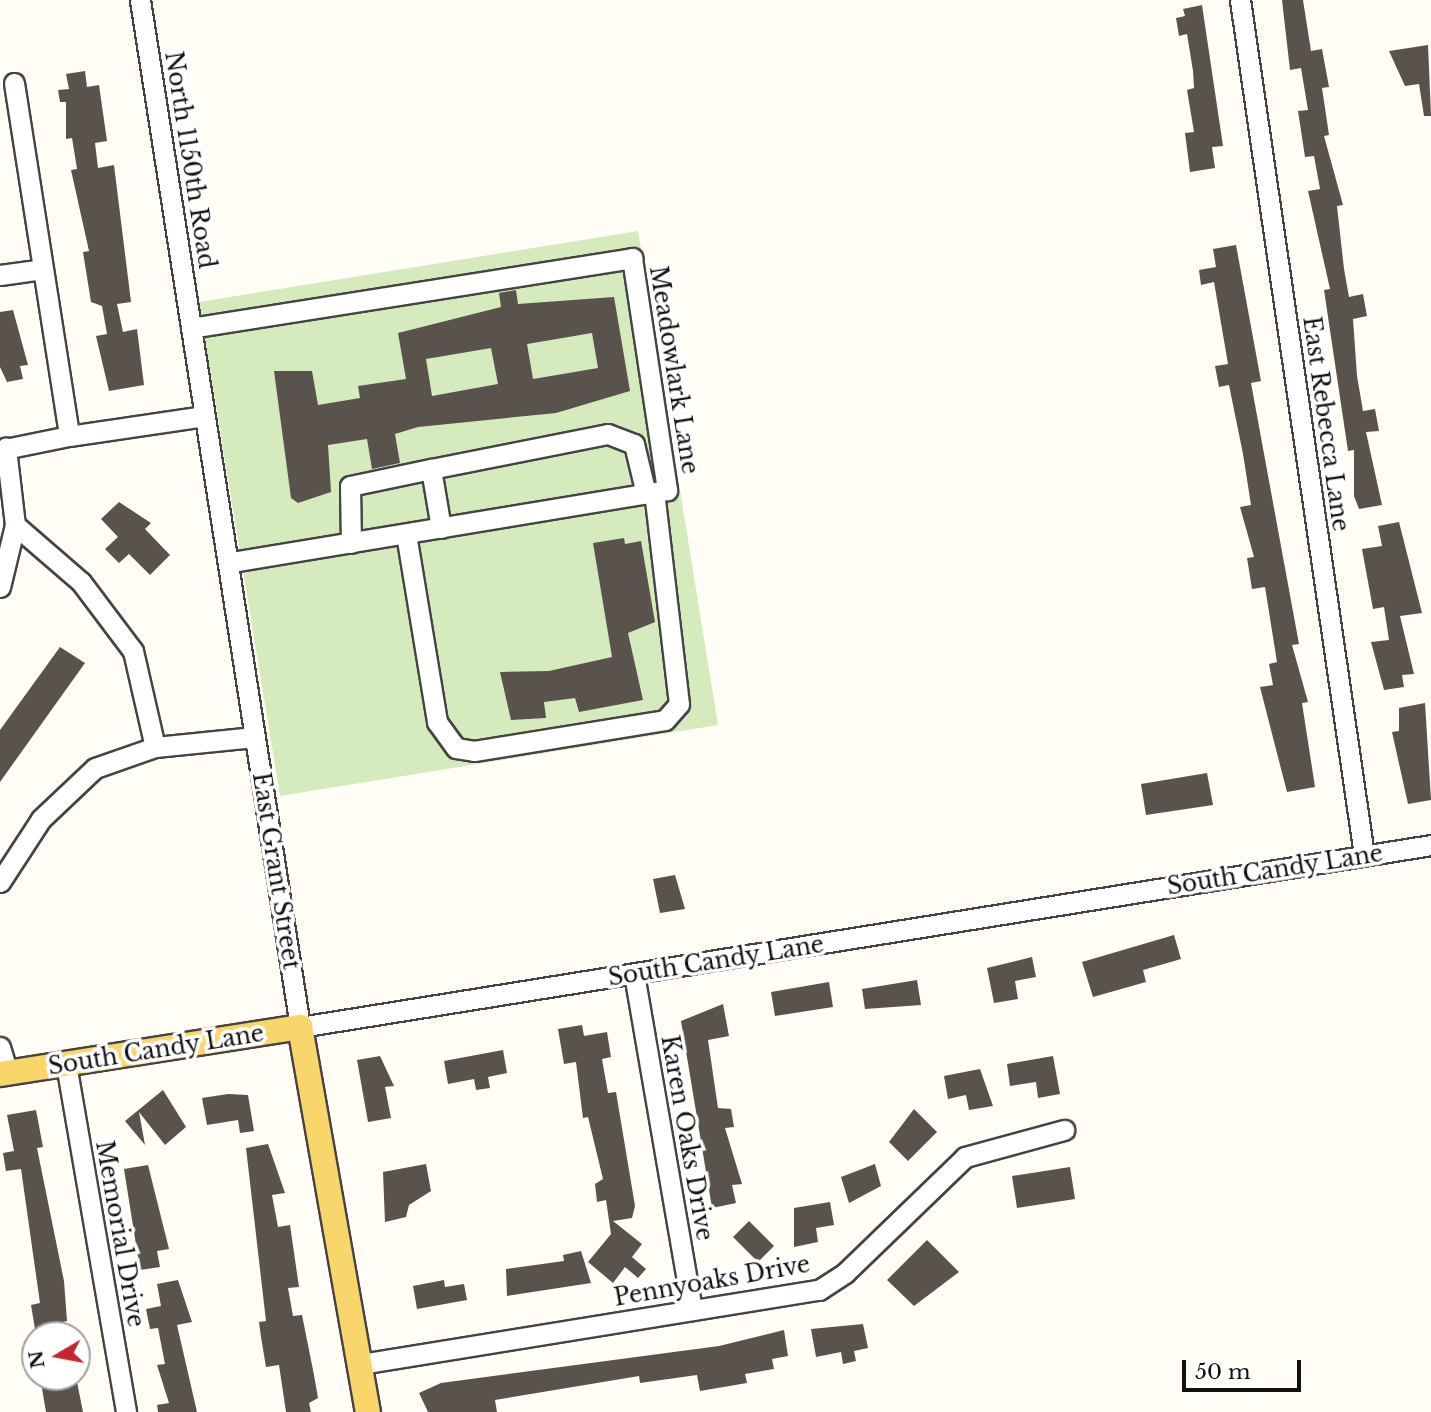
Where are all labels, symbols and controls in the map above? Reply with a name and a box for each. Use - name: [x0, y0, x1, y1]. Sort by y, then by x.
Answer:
- street label: North 1150th Road: [159, 49, 221, 271]
- street label: Meadowlark Lane: [644, 264, 704, 476]
- street label: East Rebecca Lane: [1297, 315, 1355, 533]
- street label: East Grant Street: [247, 770, 305, 972]
- street label: South Candy Lane: [1165, 839, 1385, 901]
- street label: South Candy Lane: [606, 930, 826, 992]
- street label: South Candy Lane: [46, 1019, 266, 1081]
- street label: Karen Oaks Drive: [655, 1033, 719, 1243]
- street label: Memorial Drive: [90, 1139, 150, 1329]
- street label: Pennyoaks Drive: [612, 1250, 812, 1312]
- north arrow: [21, 1321, 91, 1391]
- scale bar: [1186, 1346, 1305, 1390]
- text: N: [24, 1349, 50, 1370]
- text: 50 m: [1195, 1359, 1250, 1385]

